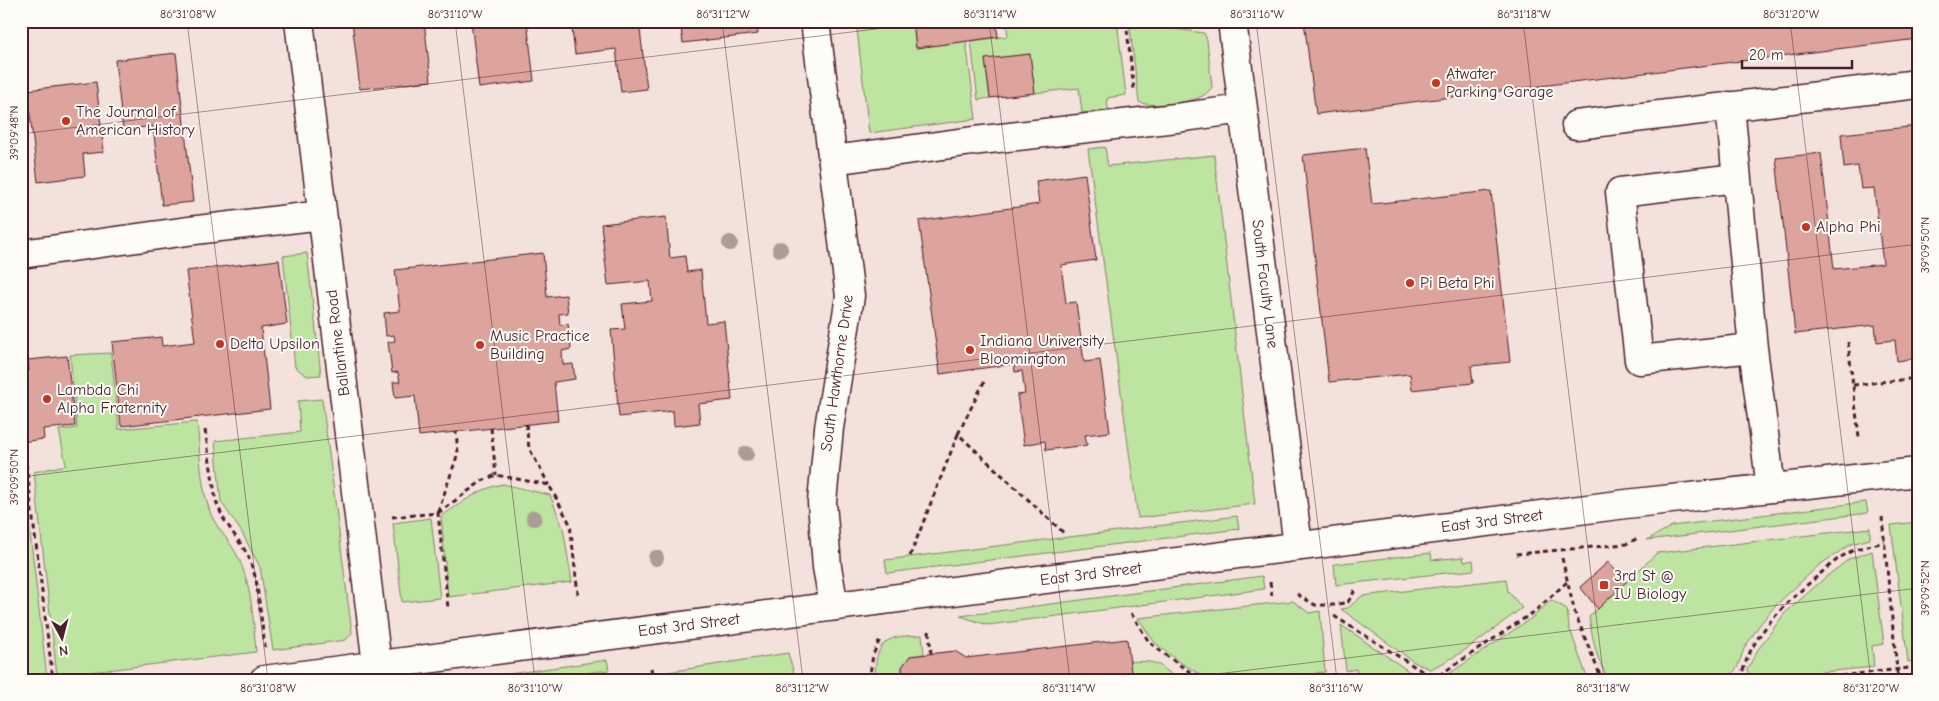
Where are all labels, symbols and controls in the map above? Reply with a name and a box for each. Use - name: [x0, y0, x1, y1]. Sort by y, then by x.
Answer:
- text: 86°31'08"W: [160, 7, 217, 21]
- text: 86°31'10"W: [428, 7, 483, 21]
- text: 86°31'12"W: [696, 7, 750, 21]
- text: 86°31'14"W: [963, 7, 1017, 21]
- text: 86°31'16"W: [1230, 7, 1284, 21]
- text: 86°31'18"W: [1497, 7, 1551, 21]
- text: 86°31'20"W: [1763, 7, 1820, 21]
- scale bar: [1742, 38, 1852, 70]
- text: 20 m: [1749, 46, 1783, 64]
- place label: Atwater Parking Garage: [1446, 65, 1553, 101]
- marker: Atwater Parking Garage: [1430, 77, 1442, 89]
- place label: The Journal of American History: [76, 103, 195, 139]
- text: 39°09'48"N: [7, 106, 21, 160]
- marker: The Journal of American History: [60, 115, 72, 127]
- text: 39°09'50"N: [1918, 217, 1932, 273]
- street label: South Faculty Lane: [1248, 218, 1282, 350]
- place label: Alpha Phi: [1816, 218, 1881, 236]
- marker: Alpha Phi: [1800, 221, 1812, 233]
- place label: Pi Beta Phi: [1420, 274, 1495, 292]
- marker: Pi Beta Phi: [1404, 277, 1416, 289]
- street label: Ballantine Road: [323, 289, 353, 397]
- street label: South Hawthorne Drive: [817, 294, 857, 452]
- place label: Music Practice Building: [490, 327, 590, 363]
- place label: Indiana University Bloomington: [980, 332, 1105, 368]
- place label: Delta Upsilon: [230, 335, 320, 353]
- marker: Delta Upsilon: [214, 338, 226, 350]
- marker: Music Practice Building: [474, 339, 486, 351]
- marker: Indiana University Bloomington: [964, 344, 976, 356]
- place label: Lambda Chi Alpha Fraternity: [57, 381, 168, 417]
- marker: Lambda Chi Alpha Fraternity: [41, 393, 53, 405]
- text: 39°09'50"N: [7, 449, 21, 505]
- street label: East 3rd Street: [1440, 506, 1544, 536]
- street label: East 3rd Street: [1039, 559, 1143, 589]
- text: 39°09'52"N: [1918, 560, 1932, 616]
- place label: 3rd St @ IU Biology: [1614, 567, 1687, 603]
- marker: 3rd St @ IU Biology: [1598, 579, 1610, 591]
- street label: East 3rd Street: [637, 610, 741, 640]
- north arrow: [38, 614, 88, 664]
- text: N: [58, 641, 69, 659]
- text: 86°31'08"W: [240, 681, 297, 695]
- text: 86°31'10"W: [508, 681, 563, 695]
- text: 86°31'12"W: [775, 681, 829, 695]
- text: 86°31'14"W: [1042, 681, 1096, 695]
- text: 86°31'16"W: [1309, 681, 1363, 695]
- text: 86°31'18"W: [1576, 681, 1630, 695]
- text: 86°31'20"W: [1843, 681, 1900, 695]

